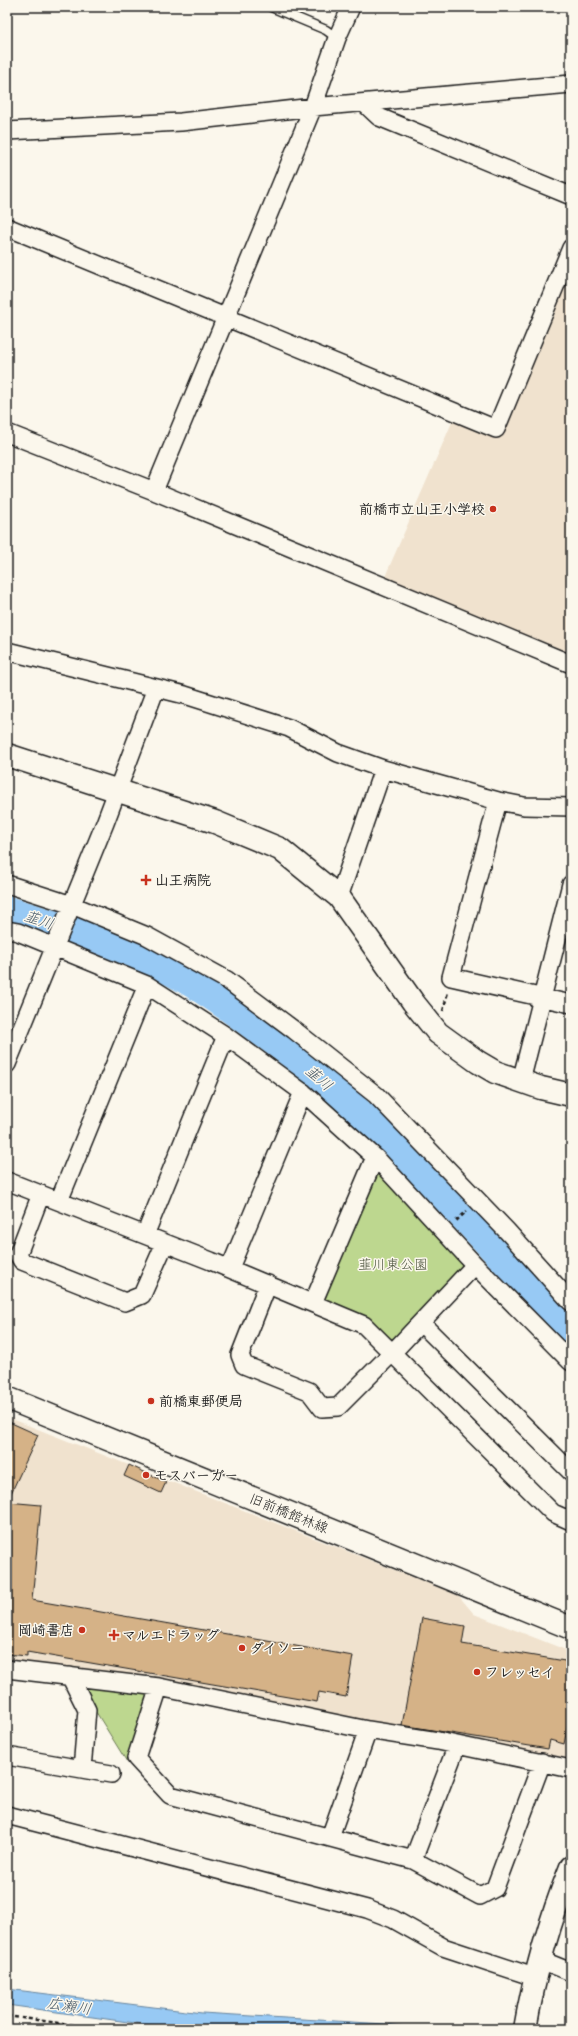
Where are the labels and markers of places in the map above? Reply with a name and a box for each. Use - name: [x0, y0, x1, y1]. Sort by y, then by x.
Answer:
- place label: 前橋市立山王小学校: [359, 501, 485, 521]
- marker: 前橋市立山王小学校: [488, 504, 498, 514]
- place label: 山王病院: [155, 872, 211, 892]
- marker: 山王病院: [140, 874, 152, 886]
- place label: 前橋東郵便局: [159, 1393, 243, 1413]
- marker: 前橋東郵便局: [146, 1396, 156, 1406]
- place label: モスバーガー: [154, 1467, 238, 1487]
- marker: モスバーガー: [141, 1470, 151, 1480]
- place label: 岡崎書店: [18, 1622, 74, 1642]
- marker: 岡崎書店: [77, 1625, 87, 1635]
- place label: マルエドラッグ: [122, 1627, 220, 1647]
- marker: マルエドラッグ: [109, 1630, 119, 1640]
- place label: ダイソー: [250, 1640, 305, 1660]
- marker: ダイソー: [237, 1643, 247, 1653]
- place label: フレッセイ: [485, 1664, 555, 1684]
- marker: フレッセイ: [472, 1667, 482, 1677]

